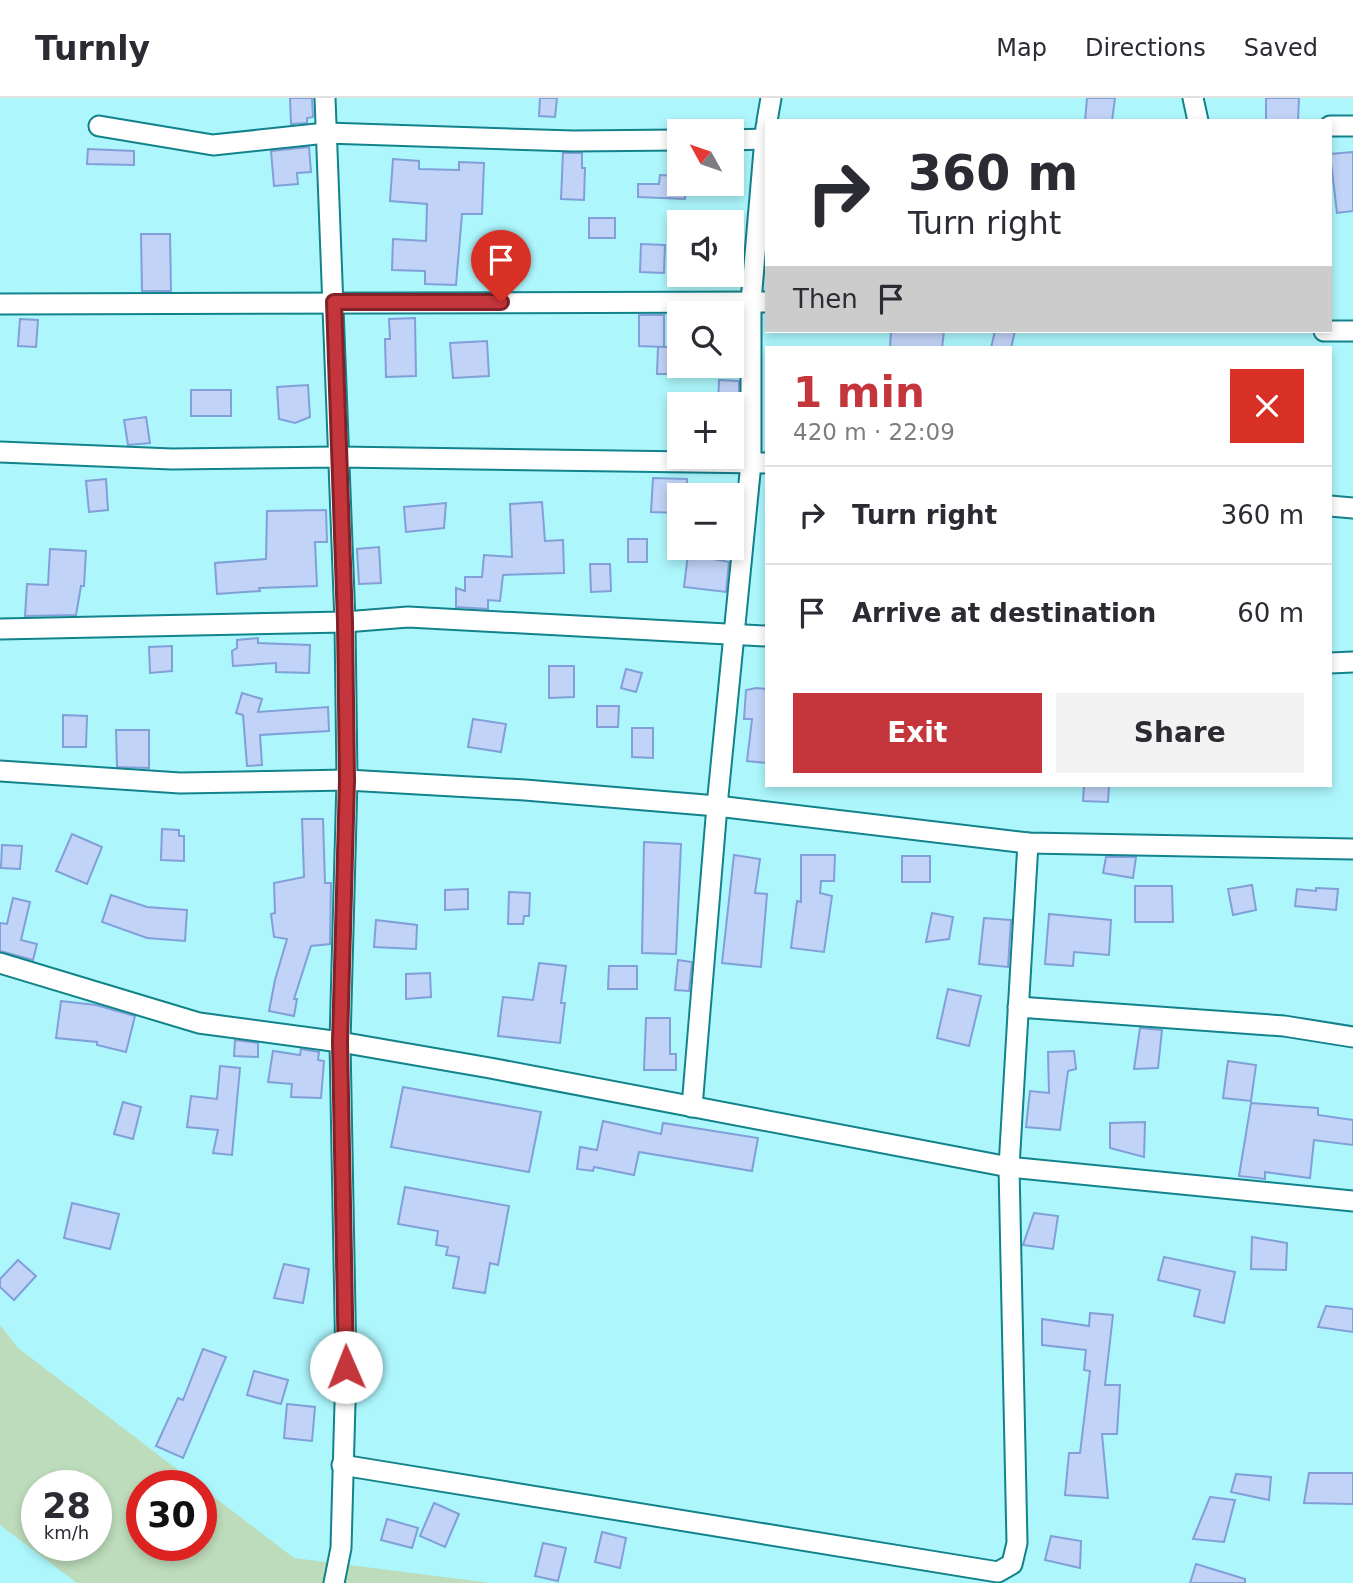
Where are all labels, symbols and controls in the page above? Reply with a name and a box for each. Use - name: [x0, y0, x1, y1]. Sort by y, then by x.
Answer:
- text: Turnly: [35, 29, 150, 68]
- text: Map: [996, 34, 1047, 62]
- text: Directions: [1085, 34, 1206, 62]
- text: Saved: [1244, 34, 1318, 62]
- north arrow: [667, 119, 744, 196]
- map controls: [667, 119, 744, 560]
- text: 360 m: [908, 145, 1078, 202]
- icon: right: [793, 147, 884, 238]
- text: Turn right: [908, 204, 1061, 242]
- button: sound: [667, 210, 744, 287]
- pin: [471, 230, 531, 302]
- icon: arrive: [482, 241, 520, 279]
- icon: arrive: [872, 280, 910, 318]
- text: Then: [793, 284, 858, 314]
- button: search: [667, 301, 744, 378]
- text: 1 min: [793, 368, 925, 417]
- button: close: [1230, 369, 1304, 443]
- button: +: [667, 392, 744, 469]
- text: 420 m · 22:09: [793, 419, 955, 445]
- button: −: [667, 483, 744, 560]
- icon: right: [793, 496, 831, 534]
- text: Turn right: [852, 500, 997, 530]
- text: 360 m: [1221, 500, 1304, 530]
- icon: arrive: [793, 594, 831, 632]
- text: Arrive at destination: [852, 598, 1156, 628]
- text: 60 m: [1237, 598, 1304, 628]
- button: Exit: [793, 693, 1042, 773]
- button: Share: [1056, 693, 1304, 773]
- position arrow: [309, 1330, 383, 1404]
- speed limit sign: 30: [126, 1470, 217, 1561]
- text: 28: [42, 1486, 91, 1526]
- text: km/h: [44, 1522, 89, 1543]

